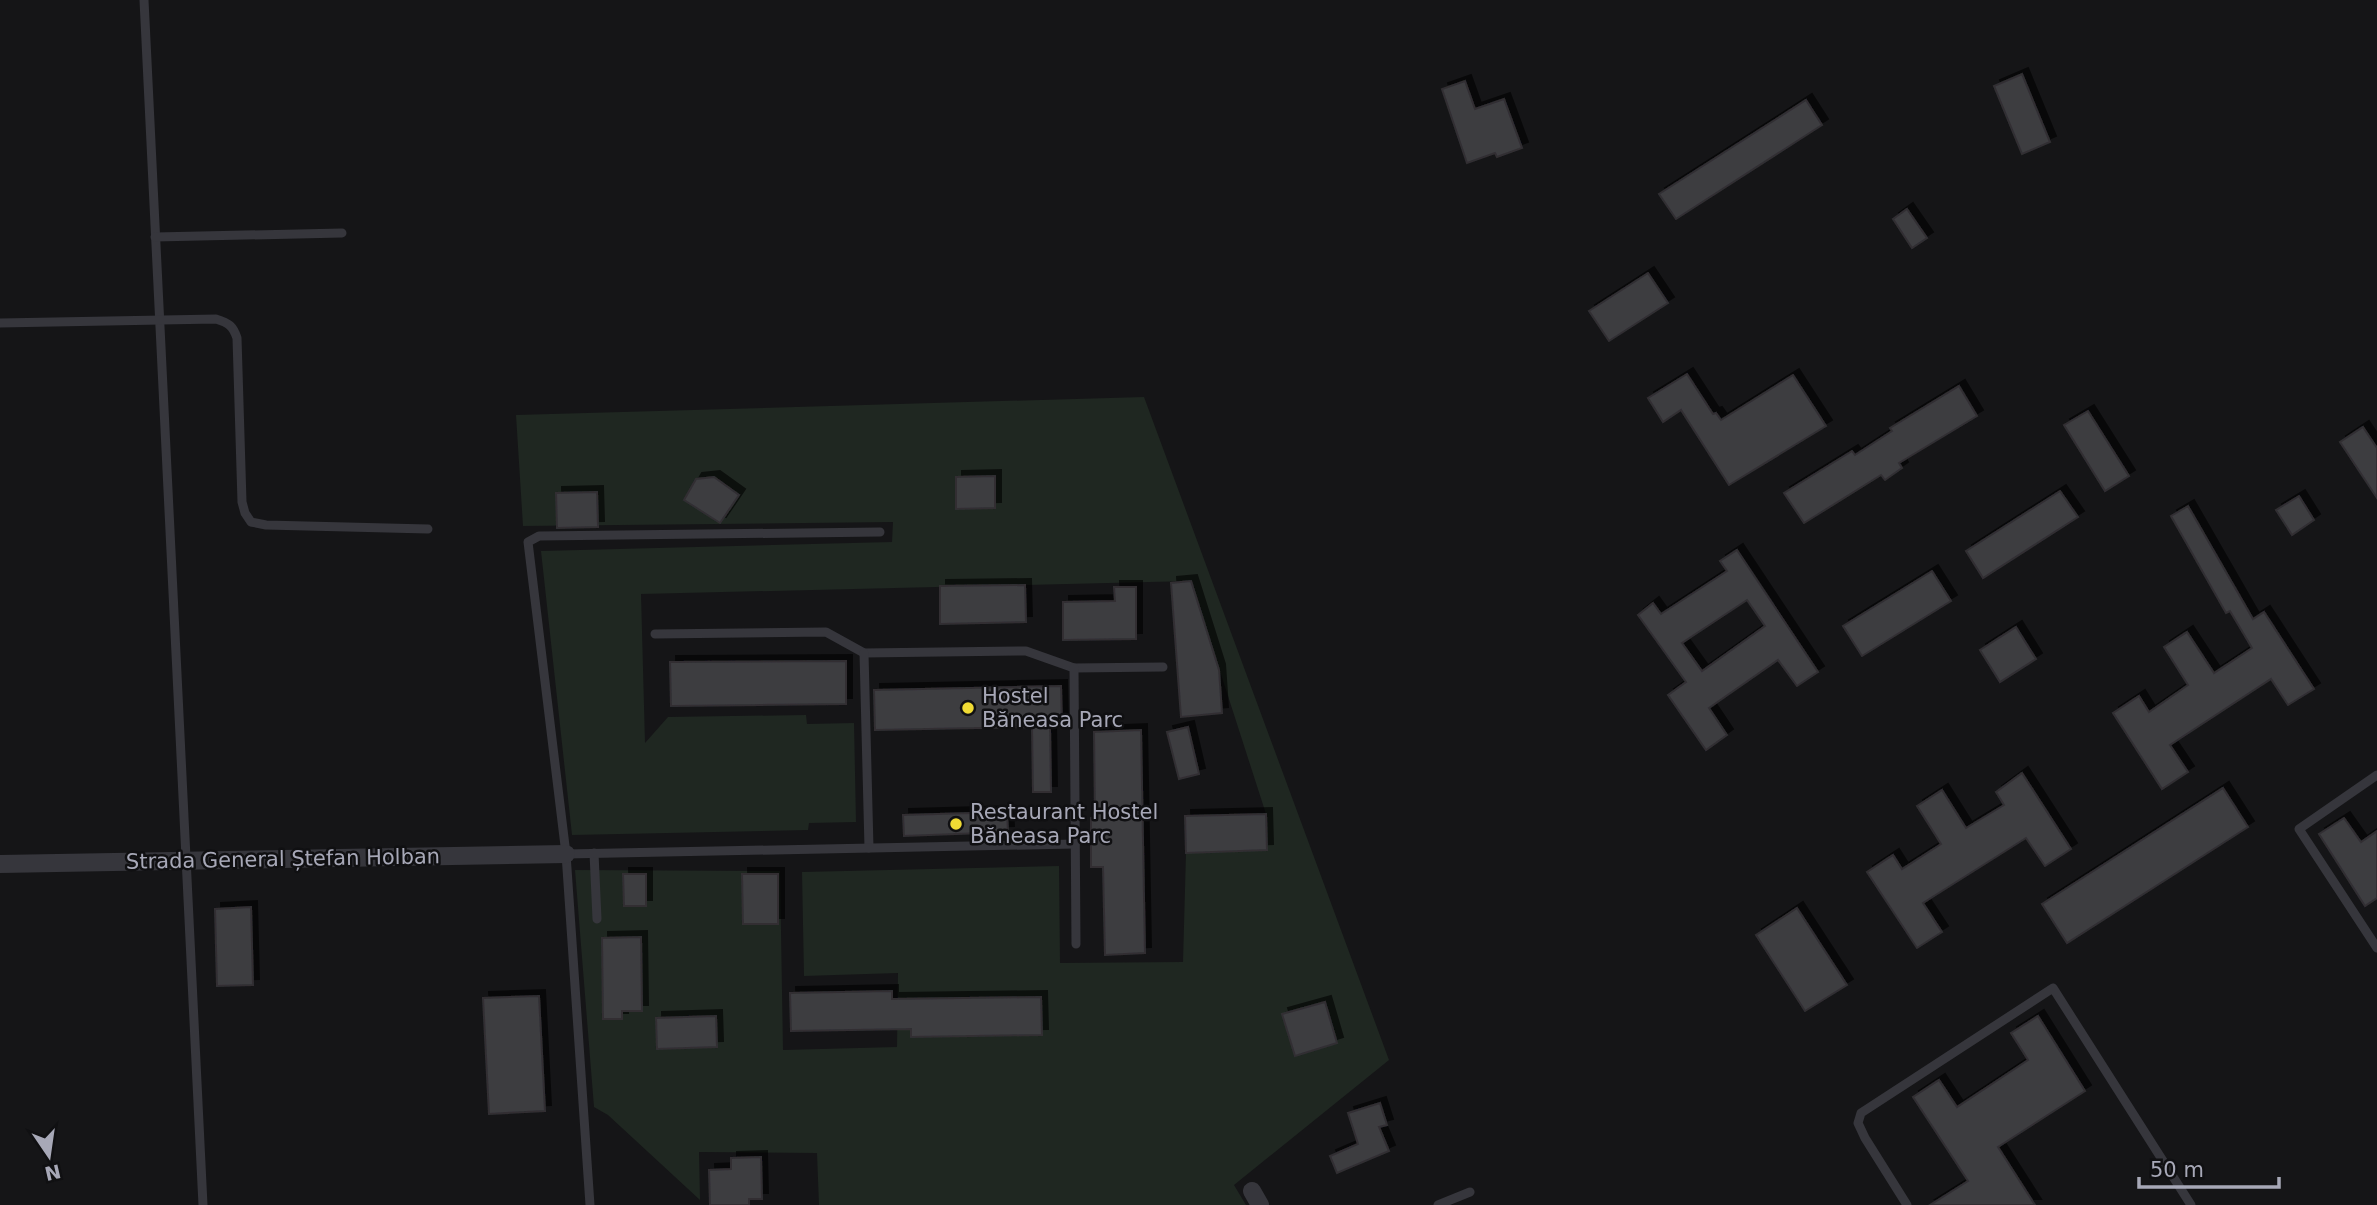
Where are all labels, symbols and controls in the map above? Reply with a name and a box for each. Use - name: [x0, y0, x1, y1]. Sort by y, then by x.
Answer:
- place label: Hostel Băneasa Parc: [982, 684, 1123, 732]
- marker: Hostel Băneasa Parc: [960, 700, 976, 716]
- place label: Restaurant Hostel Băneasa Parc: [970, 800, 1158, 848]
- marker: Restaurant Hostel Băneasa Parc: [948, 816, 964, 832]
- street label: Strada General Ștefan Holban: [126, 844, 440, 874]
- north arrow: [14, 1121, 84, 1191]
- scale bar: [2139, 1146, 2279, 1190]
- text: 50 m: [2150, 1158, 2204, 1182]
- text: N: [43, 1160, 63, 1185]

